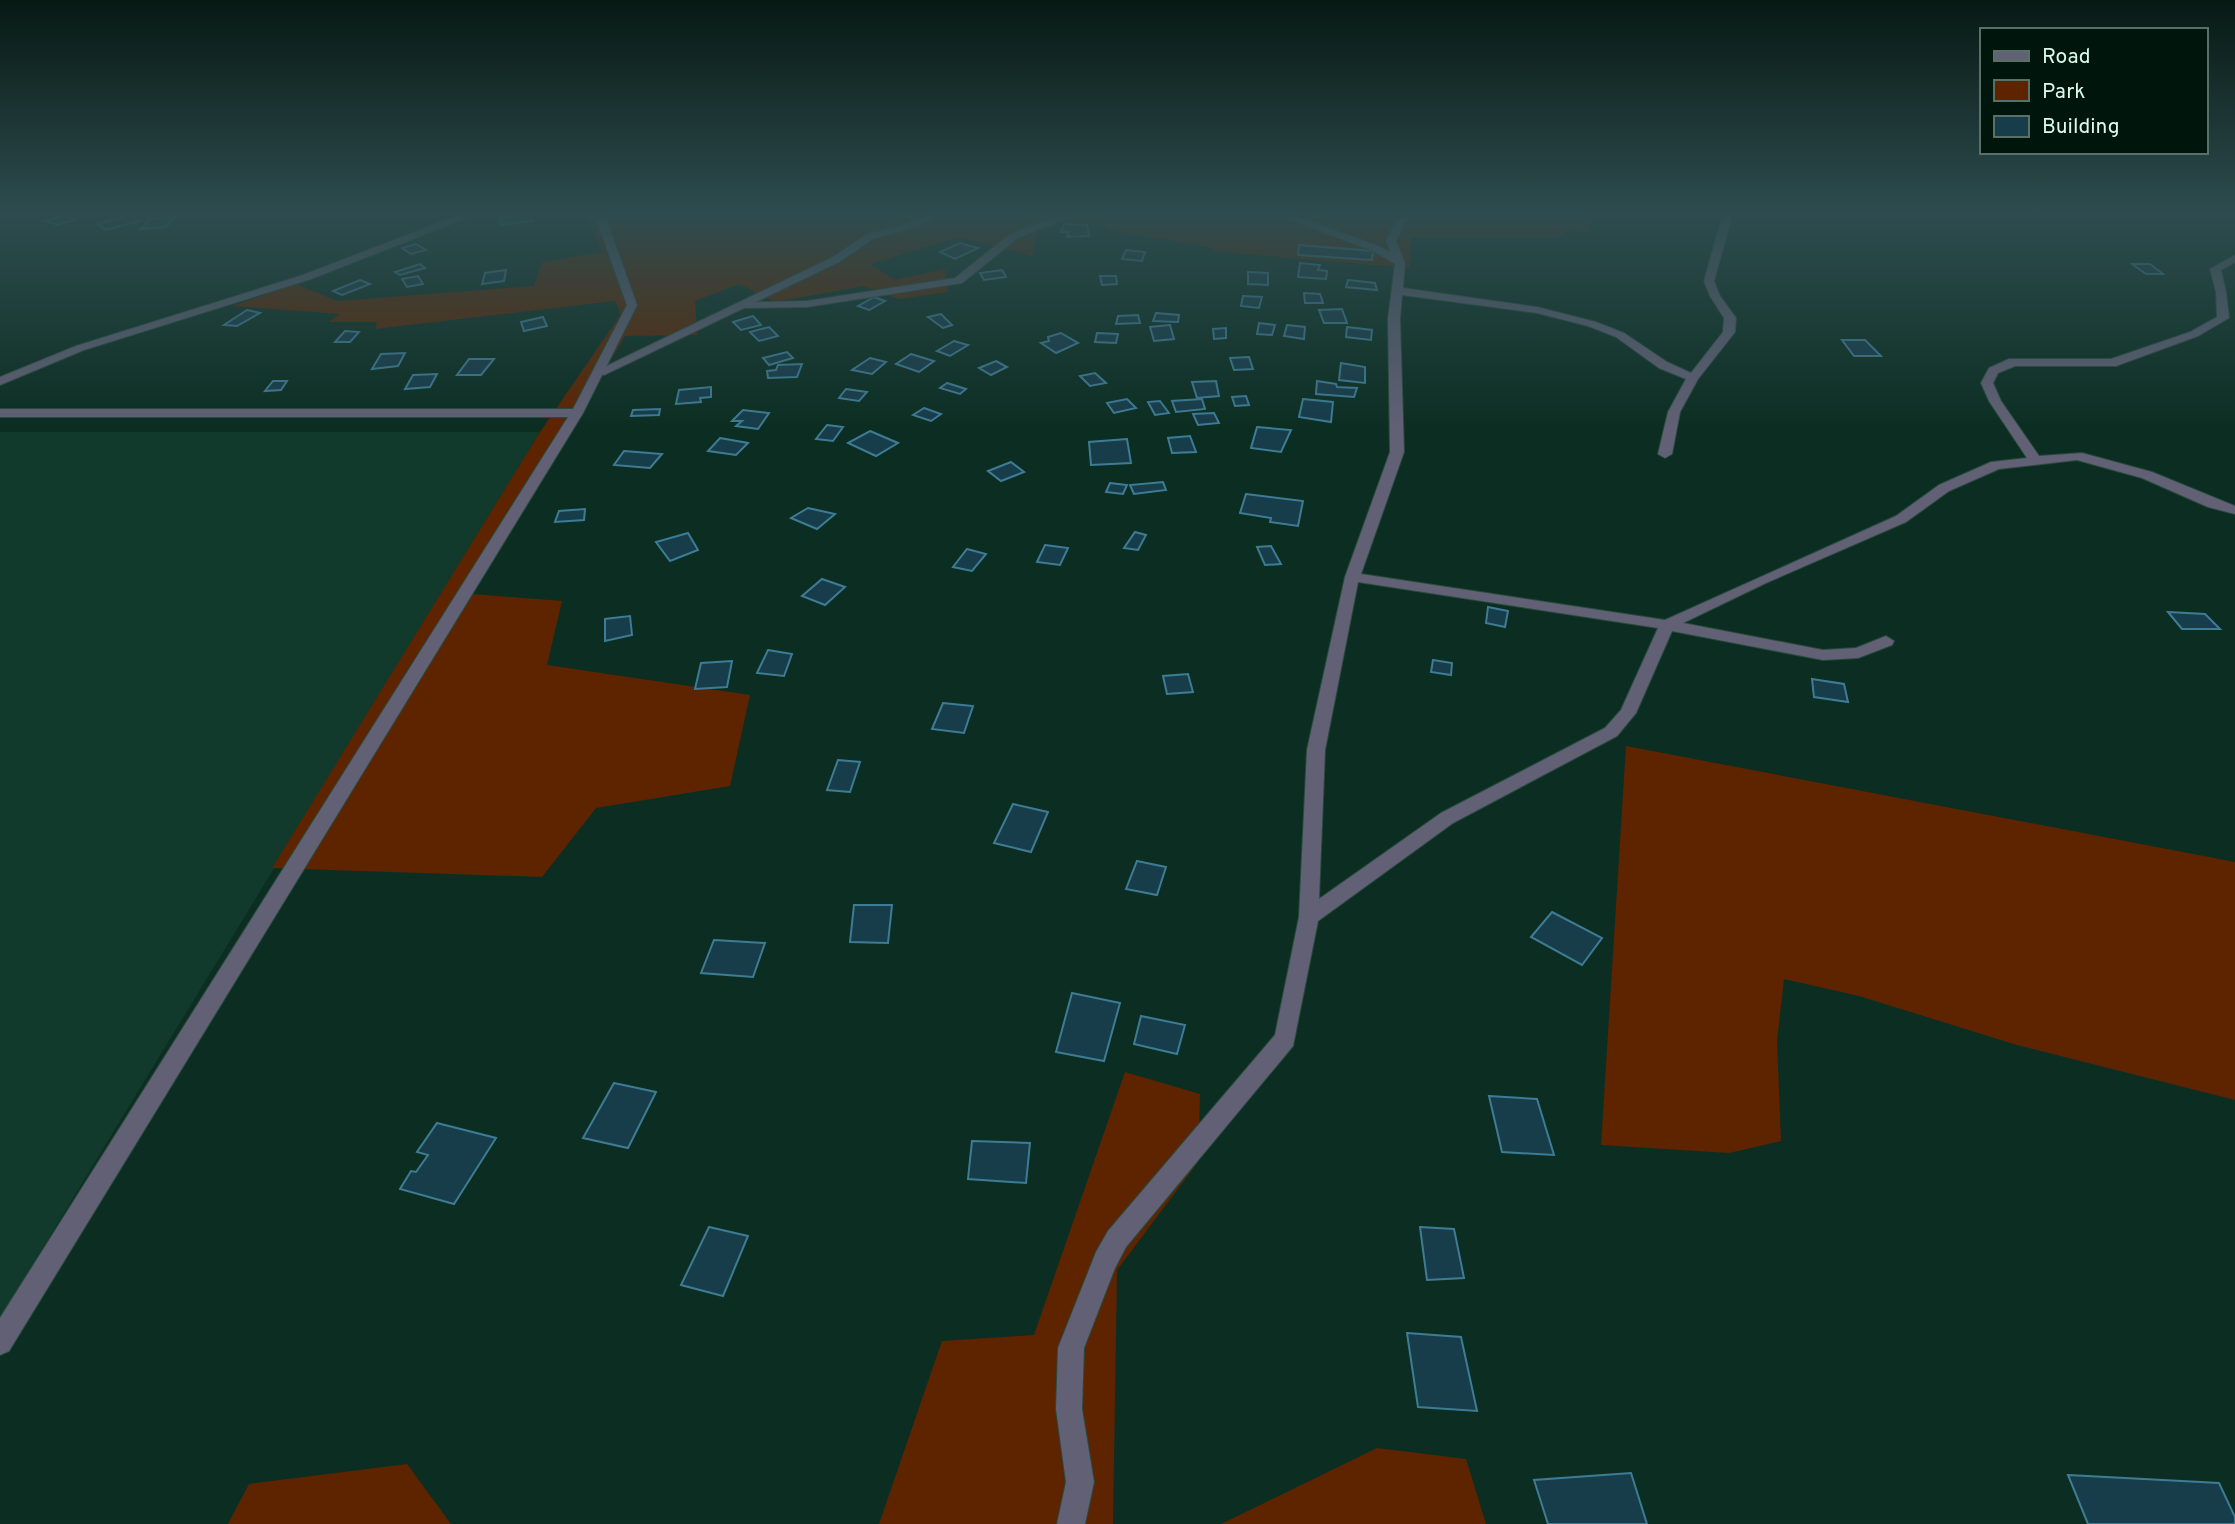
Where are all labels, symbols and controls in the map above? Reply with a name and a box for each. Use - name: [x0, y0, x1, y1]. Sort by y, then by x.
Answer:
- legend: [1980, 28, 2207, 154]
- text: Road: [2042, 44, 2091, 71]
- text: Park: [2042, 79, 2085, 106]
- text: Building: [2042, 114, 2120, 141]

